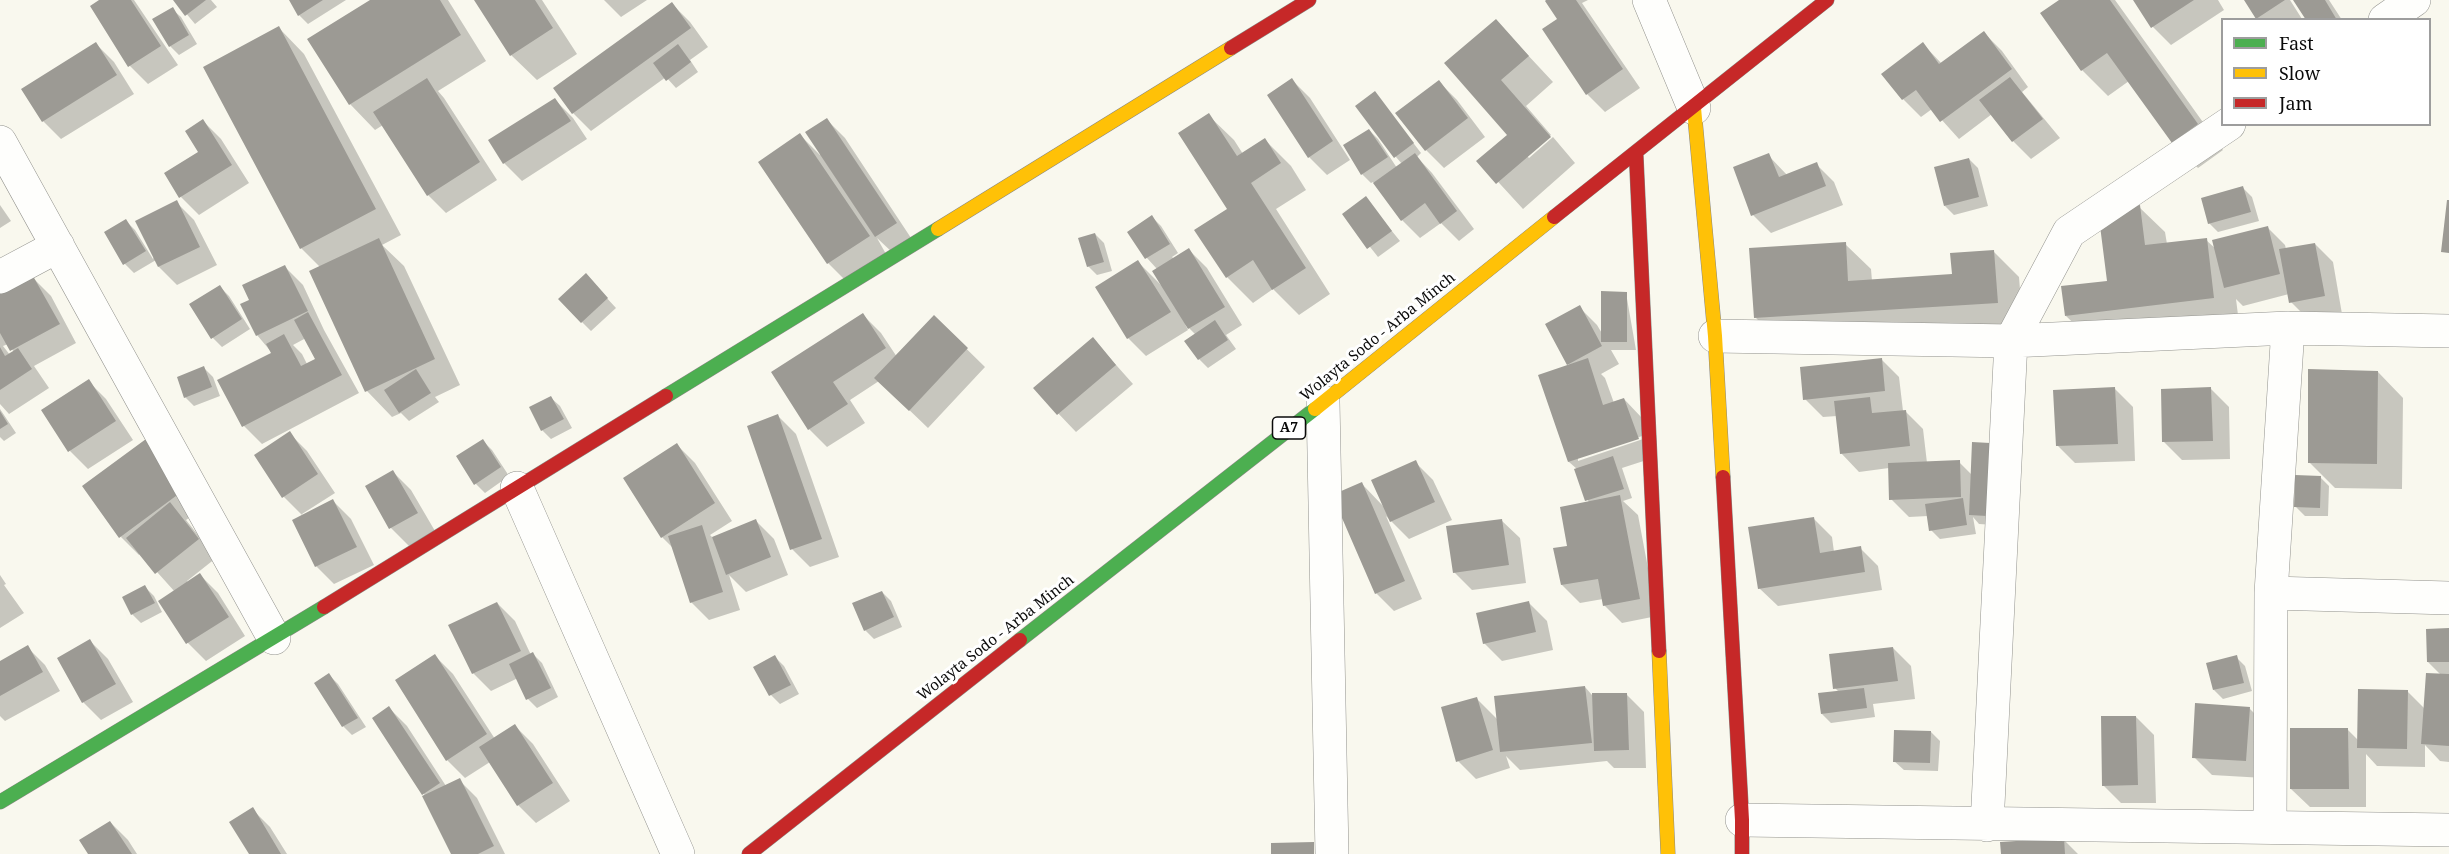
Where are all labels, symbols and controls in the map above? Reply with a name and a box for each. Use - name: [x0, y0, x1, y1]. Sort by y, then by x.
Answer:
- legend: [2221, 18, 2431, 126]
- text: Fast: [2279, 31, 2314, 55]
- text: Slow: [2279, 61, 2320, 85]
- text: Jam: [2279, 91, 2313, 115]
- street label: Wolayta Sodo - Arba Minch: [1297, 269, 1459, 405]
- road number: A7: [1272, 417, 1306, 439]
- street label: Wolayta Sodo - Arba Minch: [914, 571, 1078, 705]

